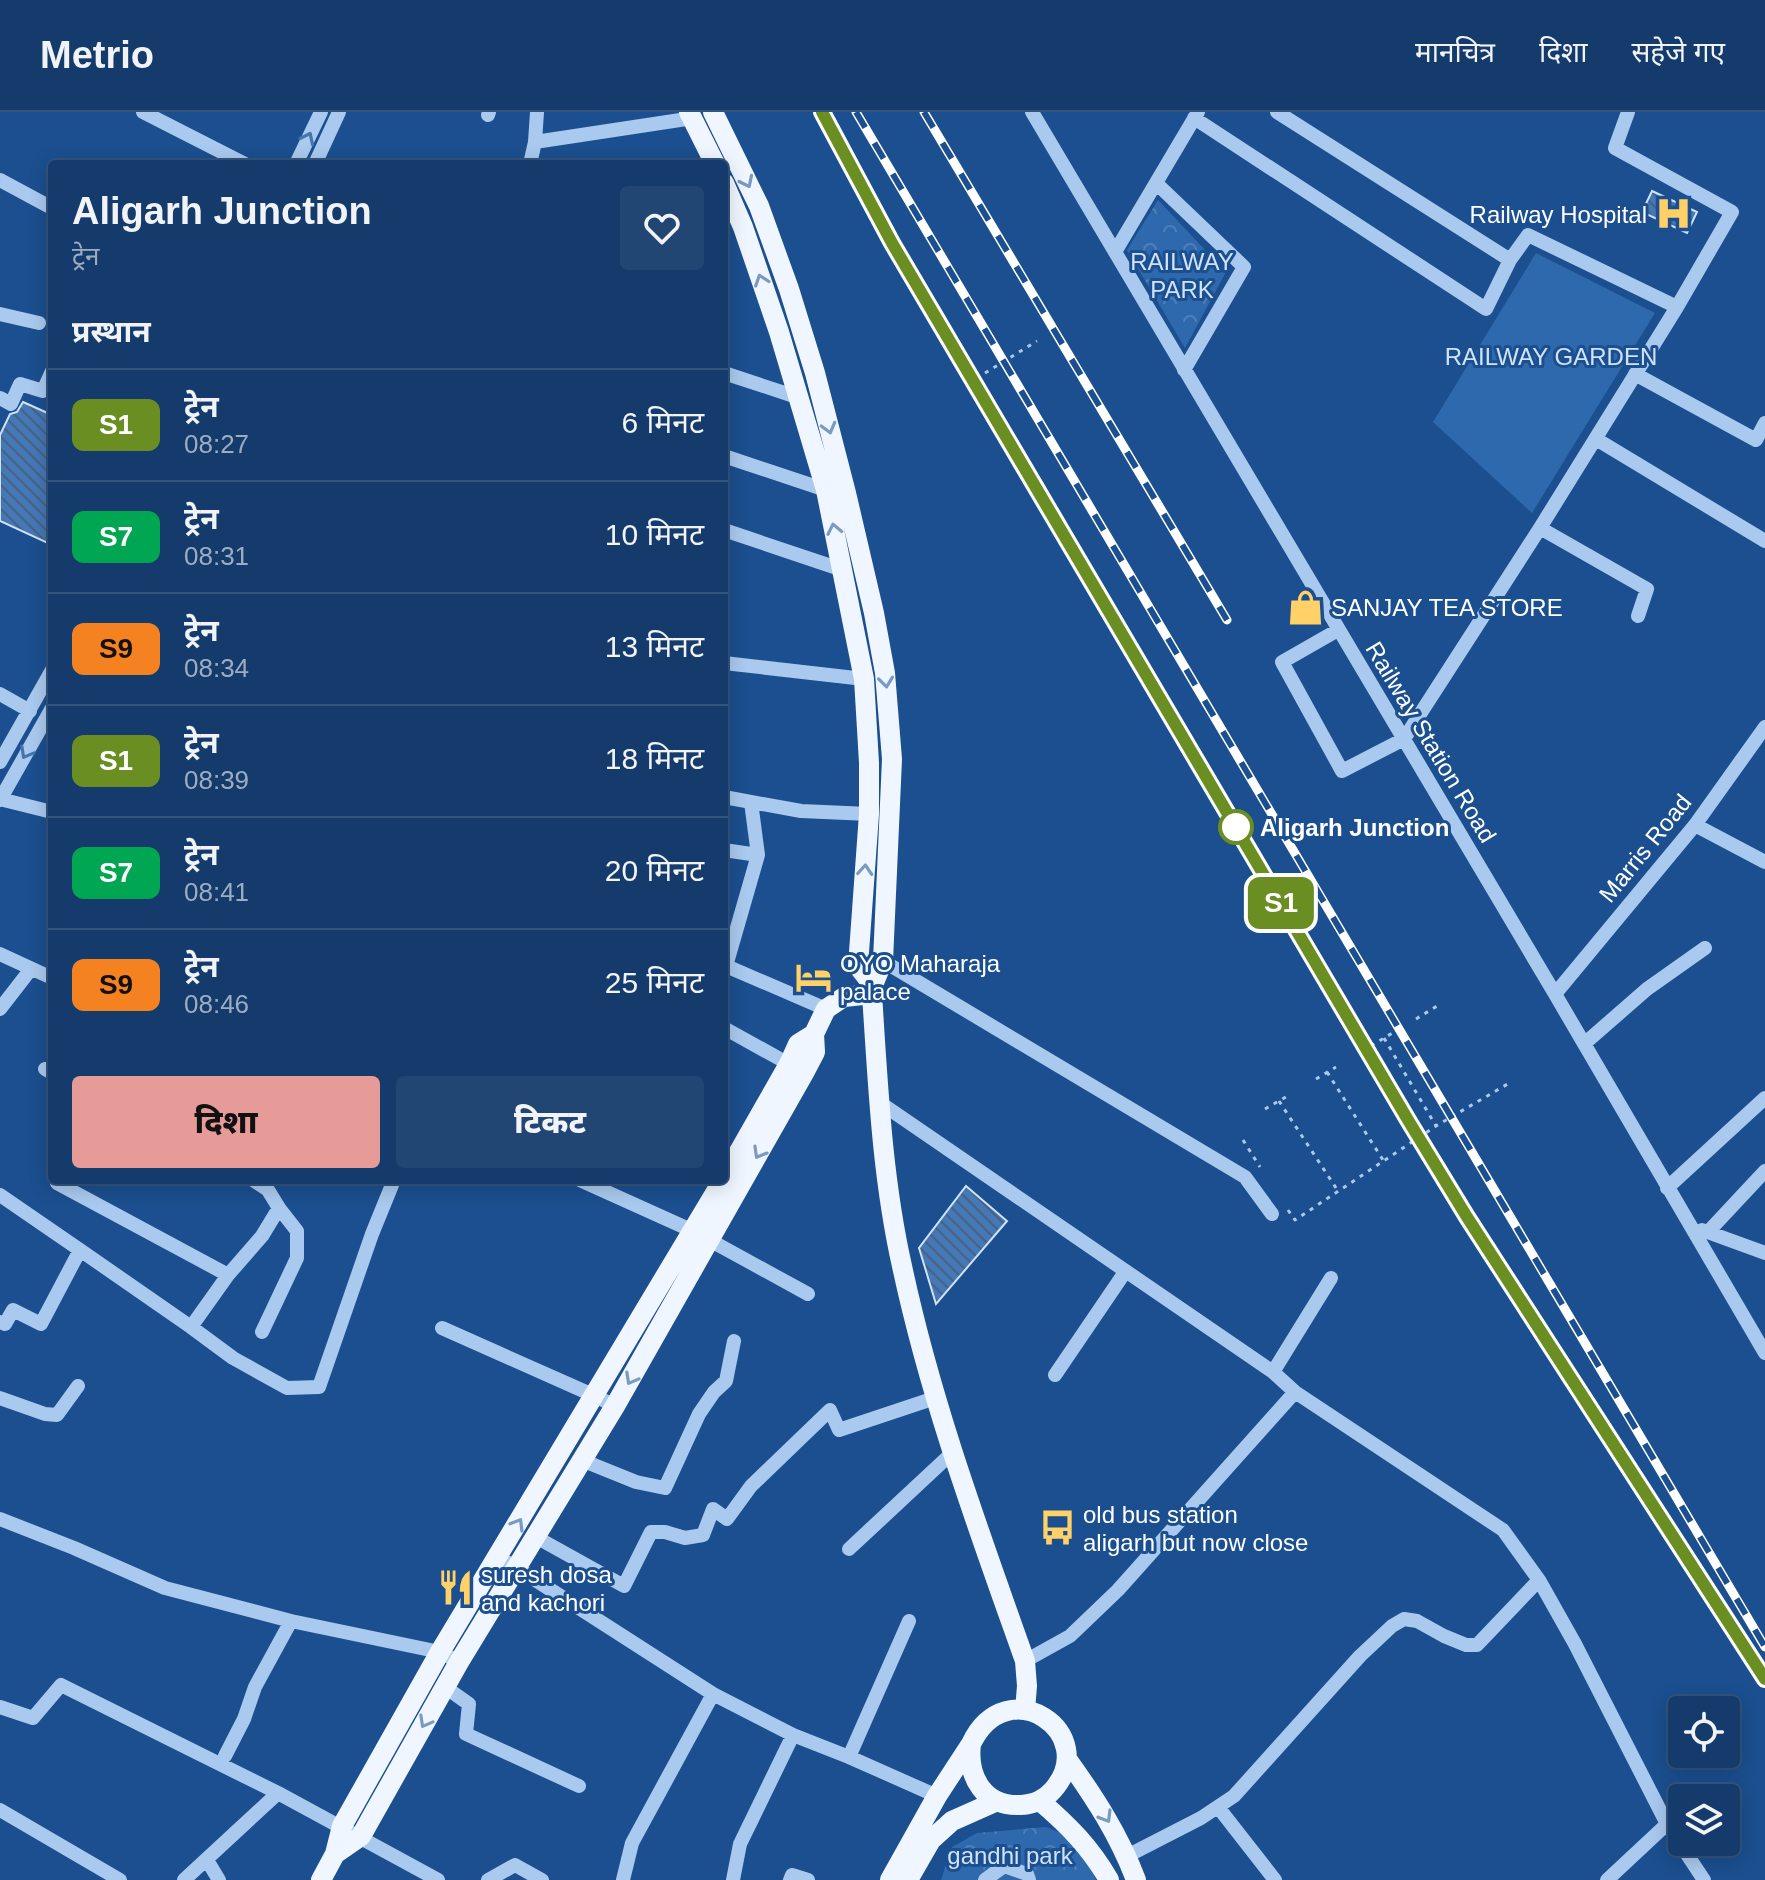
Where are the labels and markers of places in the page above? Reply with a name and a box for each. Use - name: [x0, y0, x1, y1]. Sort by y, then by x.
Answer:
- hospital icon: Railway Hospital: [1654, 195, 1692, 233]
- place label: Railway Hospital: [1470, 201, 1647, 228]
- shop icon: SANJAY TEA STORE: [1286, 588, 1324, 626]
- place label: SANJAY TEA STORE: [1331, 594, 1563, 621]
- marker: Aligarh Junction: [1219, 810, 1253, 844]
- place label: Aligarh Junction: [1260, 814, 1449, 841]
- place label: OYO Maharaja palace: [840, 950, 1001, 1005]
- hotel icon: OYO Maharaja palace: [795, 958, 833, 996]
- place label: old bus station aligarh but now close: [1083, 1501, 1308, 1556]
- bus stop icon: old bus station aligarh but now close: [1038, 1509, 1076, 1547]
- place label: suresh dosa and kachori: [481, 1561, 612, 1616]
- restaurant icon: suresh dosa and kachori: [436, 1569, 474, 1607]

